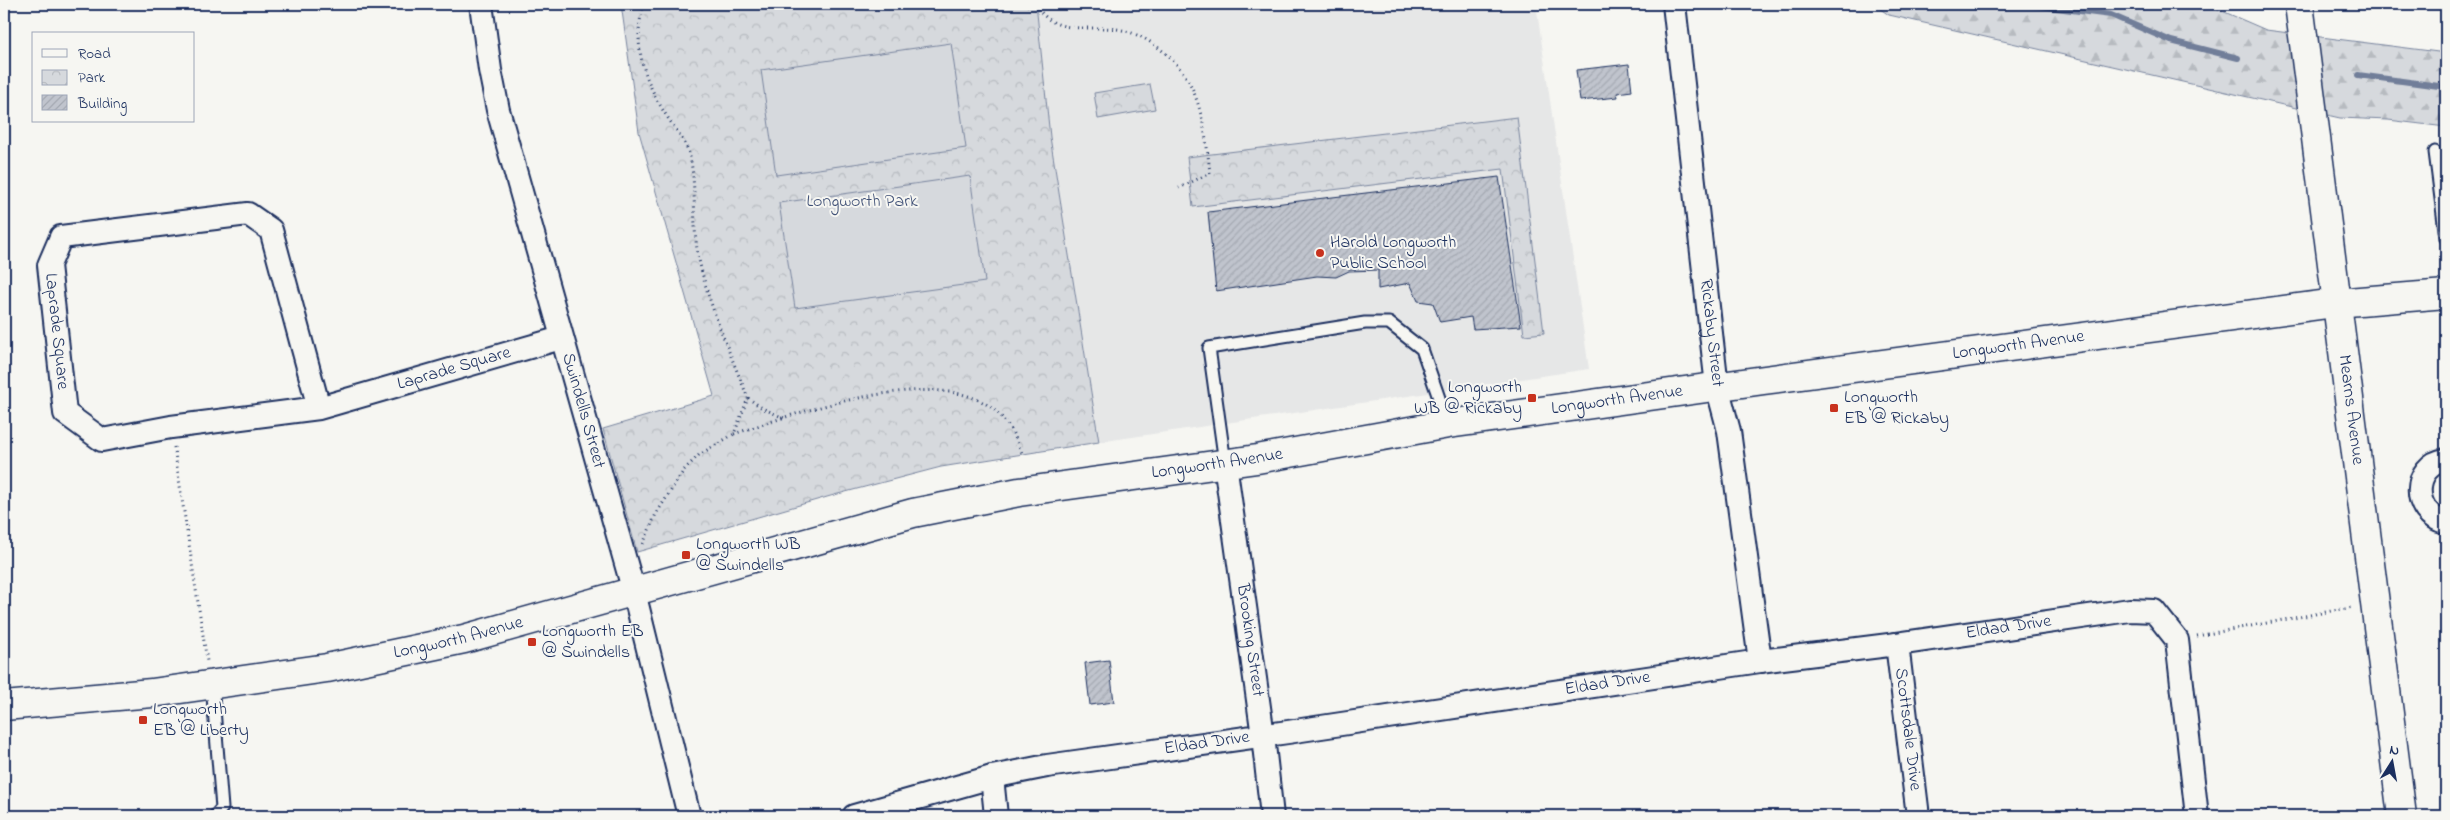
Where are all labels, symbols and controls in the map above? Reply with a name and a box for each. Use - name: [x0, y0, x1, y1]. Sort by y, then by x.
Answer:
- legend: [32, 32, 195, 122]
- text: Road: [78, 43, 111, 65]
- text: Park: [78, 67, 106, 89]
- text: Building: [77, 93, 127, 116]
- park label: Longworth Park: [806, 189, 918, 216]
- place label: Harold Longworth Public School: [1330, 230, 1456, 277]
- marker: Harold Longworth Public School: [1314, 247, 1326, 259]
- street label: Laprade Square: [37, 272, 75, 392]
- street label: Rickaby Street: [1692, 278, 1730, 388]
- street label: Longworth Avenue: [1951, 324, 2087, 367]
- street label: Laprade Square: [394, 340, 515, 398]
- street label: Swindells Street: [554, 350, 612, 472]
- street label: Mearns Avenue: [2331, 353, 2370, 467]
- place label: Longworth WB @ Rickaby: [1414, 375, 1522, 422]
- street label: Longworth Avenue: [1550, 378, 1686, 422]
- place label: Longworth EB @ Rickaby: [1844, 385, 1949, 432]
- marker: Longworth WB @ Rickaby: [1526, 392, 1538, 404]
- marker: Longworth EB @ Rickaby: [1828, 402, 1840, 414]
- street label: Longworth Avenue: [1150, 441, 1286, 486]
- place label: Longworth WB @ Swindells: [696, 532, 801, 579]
- marker: Longworth WB @ Swindells: [680, 549, 692, 561]
- street label: Brooking Street: [1229, 581, 1270, 699]
- street label: Eldad Drive: [1964, 609, 2054, 647]
- street label: Longworth Avenue: [391, 610, 527, 667]
- place label: Longworth EB @ Swindells: [542, 619, 644, 666]
- marker: Longworth EB @ Swindells: [526, 636, 538, 648]
- street label: Eldad Drive: [1563, 665, 1653, 703]
- street label: Scottsdale Drive: [1887, 667, 1928, 793]
- place label: Longworth EB @ Liberty: [153, 697, 249, 744]
- marker: Longworth EB @ Liberty: [137, 714, 149, 726]
- street label: Eldad Drive: [1162, 724, 1252, 762]
- north arrow: [2368, 738, 2418, 788]
- text: N: [2388, 740, 2401, 762]

